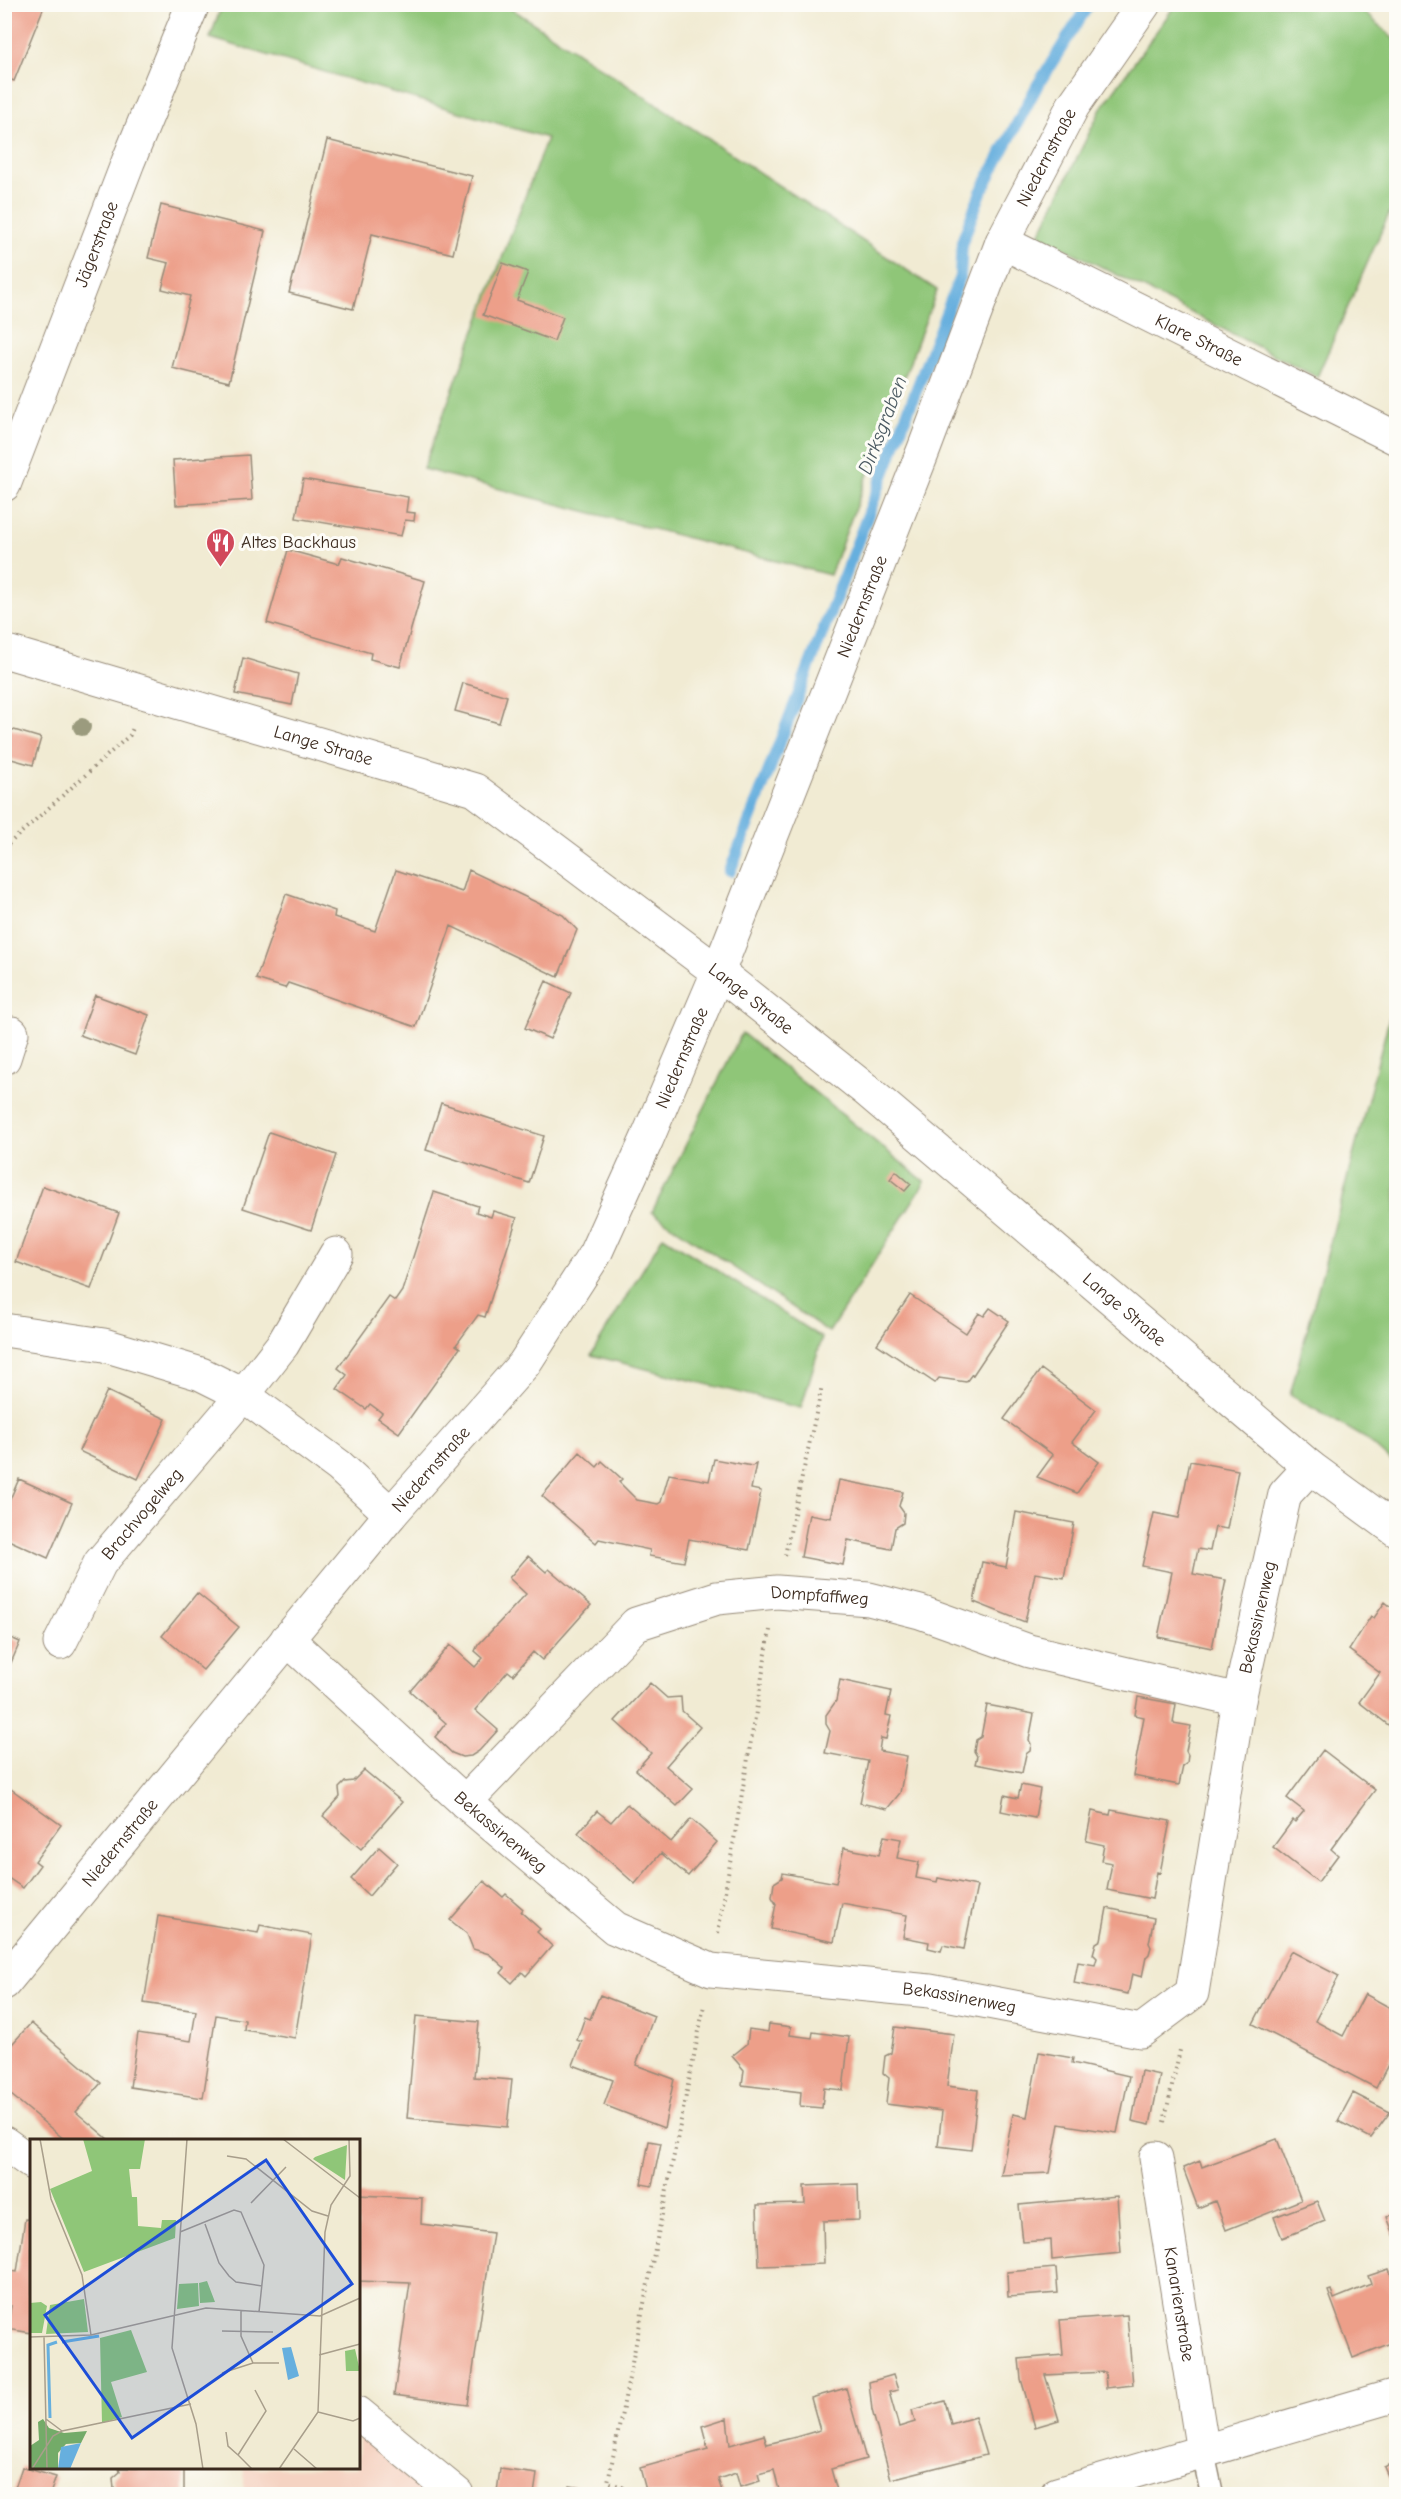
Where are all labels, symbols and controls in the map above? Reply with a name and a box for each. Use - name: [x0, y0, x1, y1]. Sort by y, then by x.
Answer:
- street label: Niedernstraße: [1012, 105, 1081, 210]
- street label: Jägerstraße: [71, 198, 123, 290]
- street label: Klare Straße: [1152, 310, 1246, 371]
- water label: Dirksgraben: [853, 373, 912, 477]
- restaurant icon: Altes Backhaus: [204, 526, 236, 568]
- place label: Altes Backhaus: [241, 532, 356, 553]
- street label: Niedernstraße: [833, 553, 892, 661]
- street label: Lange Straße: [271, 721, 375, 770]
- street label: Lange Straße: [704, 959, 797, 1039]
- street label: Niedernstraße: [651, 1004, 713, 1112]
- street label: Lange Straße: [1078, 1269, 1170, 1351]
- street label: Niedernstraße: [387, 1422, 475, 1517]
- street label: Brachvogelweg: [97, 1464, 187, 1564]
- street label: Bekassinenweg: [1235, 1559, 1281, 1676]
- street label: Dompfaffweg: [770, 1582, 869, 1610]
- street label: Bekassinenweg: [450, 1787, 551, 1877]
- street label: Niedernstraße: [78, 1795, 163, 1891]
- street label: Bekassinenweg: [902, 1978, 1018, 2018]
- inset map: [30, 2139, 360, 2469]
- street label: Kanarienstraße: [1159, 2245, 1198, 2363]

